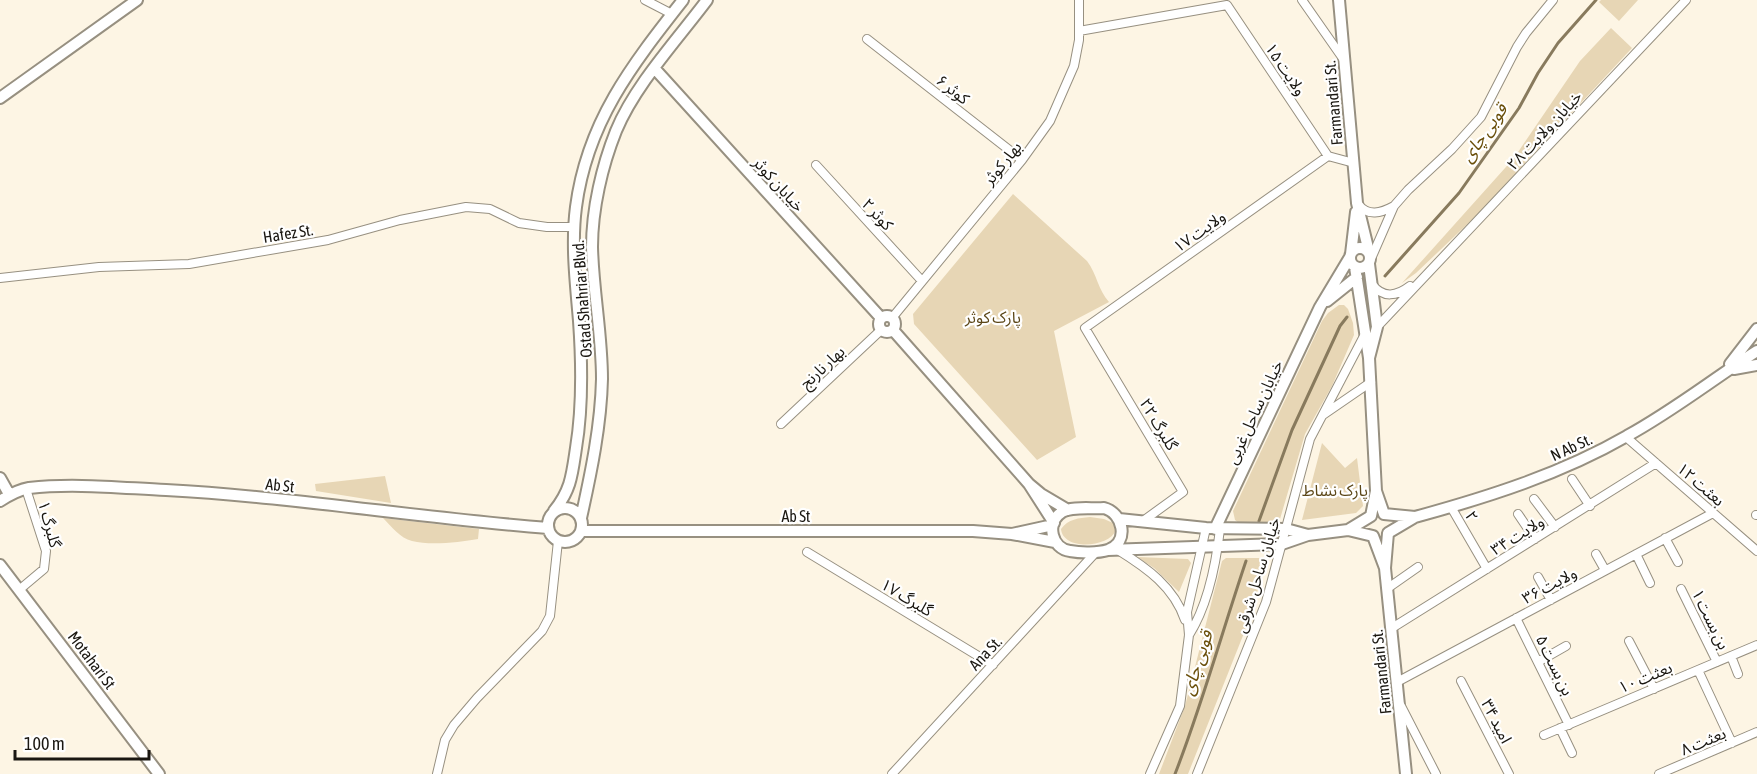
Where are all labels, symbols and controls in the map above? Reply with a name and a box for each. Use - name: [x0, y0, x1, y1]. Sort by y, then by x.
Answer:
- street label: ولایت ۱۵: [1261, 39, 1310, 99]
- street label: Farmandari St.: [1320, 60, 1346, 146]
- street label: کوثر ۶: [932, 71, 973, 108]
- street label: خیابان ولایت ۲۸: [1503, 87, 1586, 174]
- water label: قوبی چای: [1456, 98, 1514, 167]
- street label: بهار کوثر: [979, 138, 1026, 190]
- street label: خیابان کوثر: [748, 152, 808, 216]
- street label: کوثر ۲: [858, 194, 897, 235]
- street label: ولایت ۱۷: [1170, 207, 1229, 256]
- street label: Hafez St.: [262, 220, 315, 246]
- street label: Ostad Shahriar Blvd.: [569, 239, 595, 358]
- park label: پارک کوثر: [964, 308, 1021, 328]
- street label: بهار نارنج: [796, 342, 851, 395]
- street label: خیابان ساحل غربی: [1222, 357, 1287, 467]
- street label: گلبرگ ۲۲: [1136, 395, 1182, 454]
- street label: N Ab St.: [1548, 430, 1595, 464]
- street label: بعثت ۱۲: [1674, 459, 1728, 509]
- street label: Ab St: [265, 475, 296, 496]
- park label: پارک نشاط: [1302, 481, 1368, 501]
- street label: گلبرگ ۱: [34, 499, 65, 550]
- street label: Ab St: [782, 507, 811, 525]
- street label: ۲: [1462, 508, 1482, 524]
- street label: ولایت ۳۴: [1487, 512, 1547, 559]
- street label: خیابان ساحل شرقی: [1231, 515, 1284, 635]
- street label: ولایت ۳۶: [1519, 563, 1580, 608]
- street label: گلبرگ ۱۷: [877, 575, 936, 620]
- street label: بن بست ۱: [1688, 586, 1733, 653]
- water label: قوبی چای: [1176, 627, 1219, 698]
- street label: Motahari St: [65, 628, 120, 693]
- street label: Farmandari St.: [1368, 629, 1394, 715]
- street label: Ana St.: [965, 632, 1005, 674]
- street label: بن بست ۵: [1532, 632, 1577, 699]
- street label: بعثت ۱۰: [1615, 658, 1675, 696]
- street label: امید ۳۴: [1478, 696, 1516, 746]
- scale bar: [15, 723, 148, 761]
- street label: بعثت ۸: [1678, 723, 1728, 759]
- text: 100 m: [24, 733, 65, 754]

